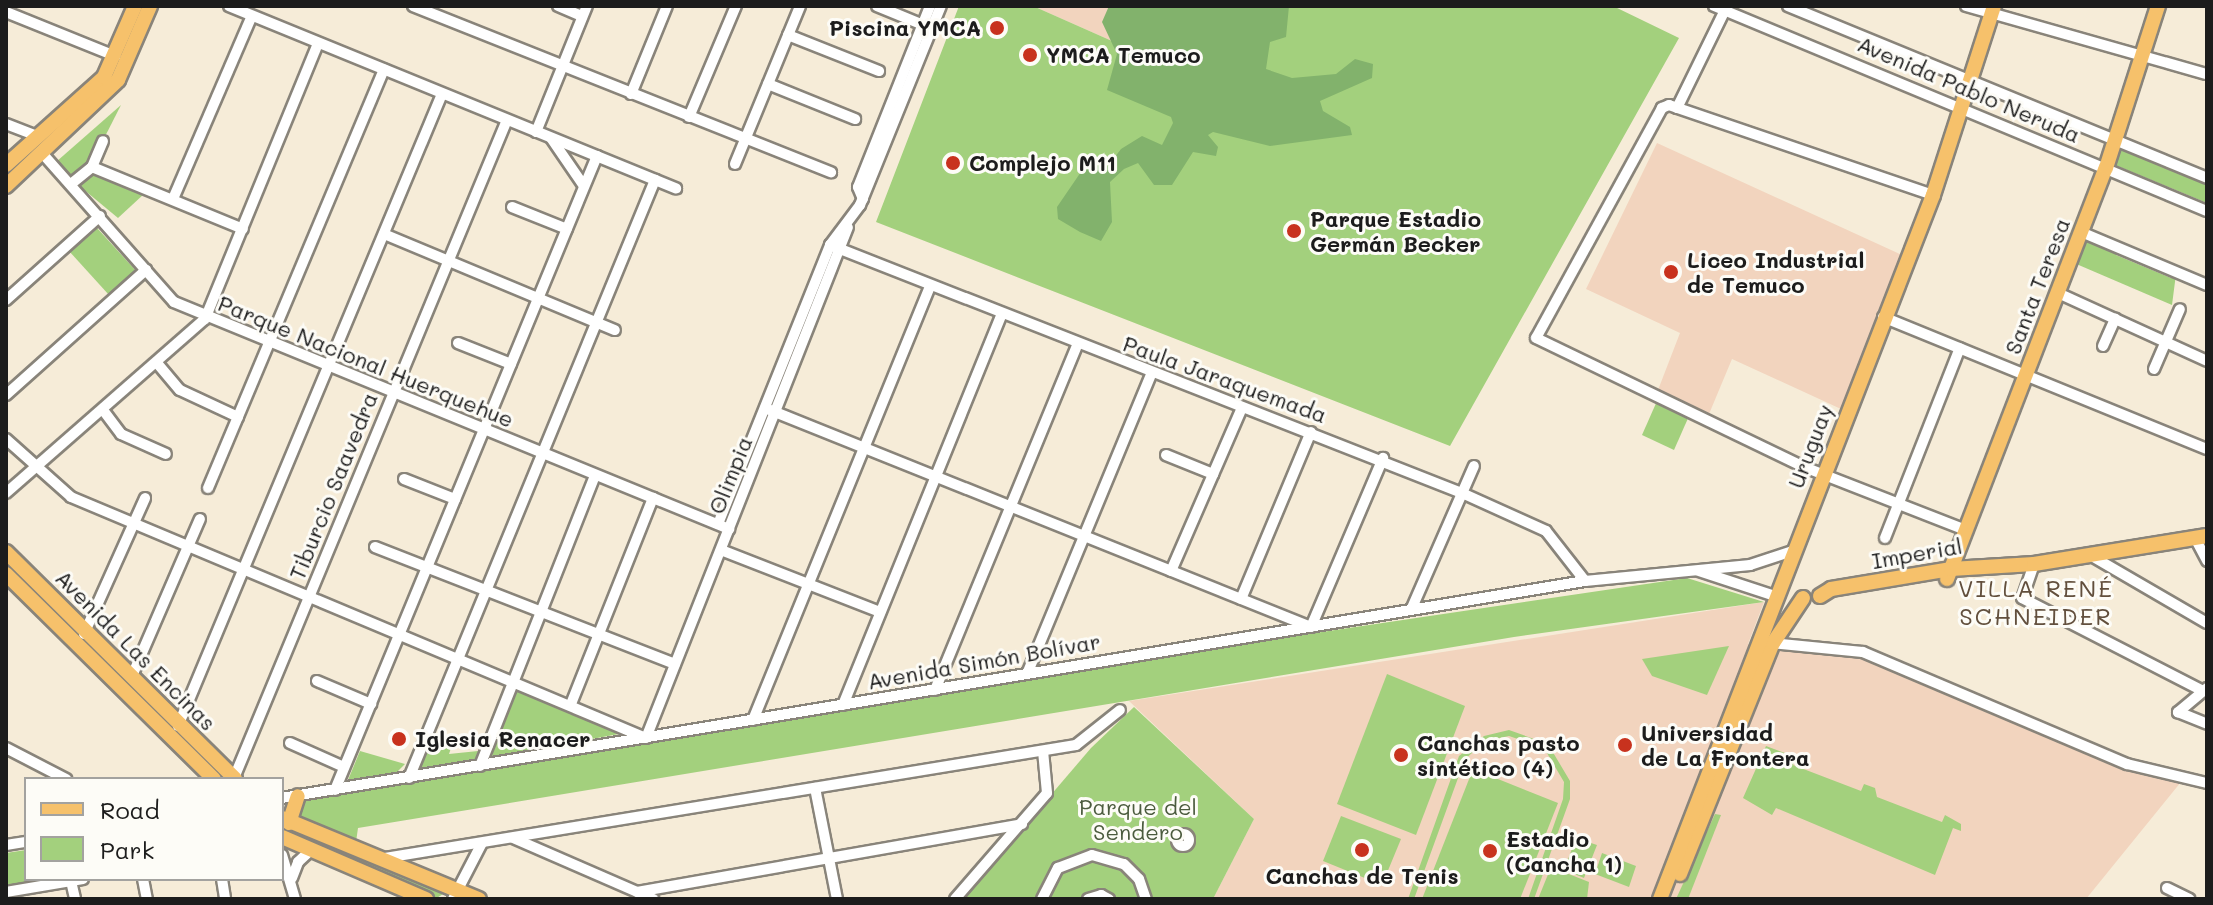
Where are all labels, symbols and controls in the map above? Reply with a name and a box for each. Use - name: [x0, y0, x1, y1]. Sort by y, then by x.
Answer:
- place label: Piscina YMCA: [829, 15, 981, 41]
- marker: Piscina YMCA: [988, 19, 1006, 37]
- street label: Avenida Pablo Neruda: [1854, 30, 2084, 148]
- place label: YMCA Temuco: [1046, 42, 1200, 68]
- marker: YMCA Temuco: [1021, 46, 1039, 64]
- place label: Complejo M11: [969, 150, 1116, 176]
- marker: Complejo M11: [944, 154, 962, 172]
- place label: Parque Estadio Germán Becker: [1310, 205, 1481, 256]
- street label: Santa Teresa: [1999, 214, 2075, 358]
- marker: Parque Estadio Germán Becker: [1285, 222, 1303, 240]
- place label: Liceo Industrial de Temuco: [1687, 246, 1864, 298]
- marker: Liceo Industrial de Temuco: [1662, 263, 1680, 281]
- street label: Parque Nacional Huerquehue: [214, 290, 518, 432]
- street label: Paula Jaraquemada: [1120, 330, 1330, 428]
- street label: Tiburcio Saavedra: [283, 389, 383, 583]
- street label: Uruguay: [1782, 400, 1838, 492]
- street label: Olimpia: [703, 432, 757, 518]
- street label: Imperial: [1870, 532, 1964, 574]
- street label: Avenida Las Encinas: [50, 564, 222, 736]
- district label: VILLA RENÉ SCHNEIDER: [1958, 574, 2114, 630]
- street label: Avenida Simón Bolívar: [865, 627, 1103, 695]
- place label: Universidad de La Frontera: [1641, 719, 1810, 770]
- place label: Iglesia Renacer: [415, 726, 591, 752]
- place label: Canchas pasto sintético (4): [1417, 729, 1579, 780]
- marker: Iglesia Renacer: [390, 730, 408, 748]
- marker: Universidad de La Frontera: [1616, 736, 1634, 754]
- marker: Canchas pasto sintético (4): [1392, 746, 1410, 764]
- legend: [24, 777, 284, 881]
- park label: Parque del Sendero: [1079, 793, 1197, 844]
- text: Road: [100, 794, 160, 825]
- place label: Estadio (Cancha 1): [1506, 825, 1622, 876]
- text: Park: [100, 834, 154, 865]
- marker: Canchas de Tenis: [1353, 841, 1371, 859]
- marker: Estadio (Cancha 1): [1481, 842, 1499, 860]
- place label: Canchas de Tenis: [1265, 863, 1459, 889]

